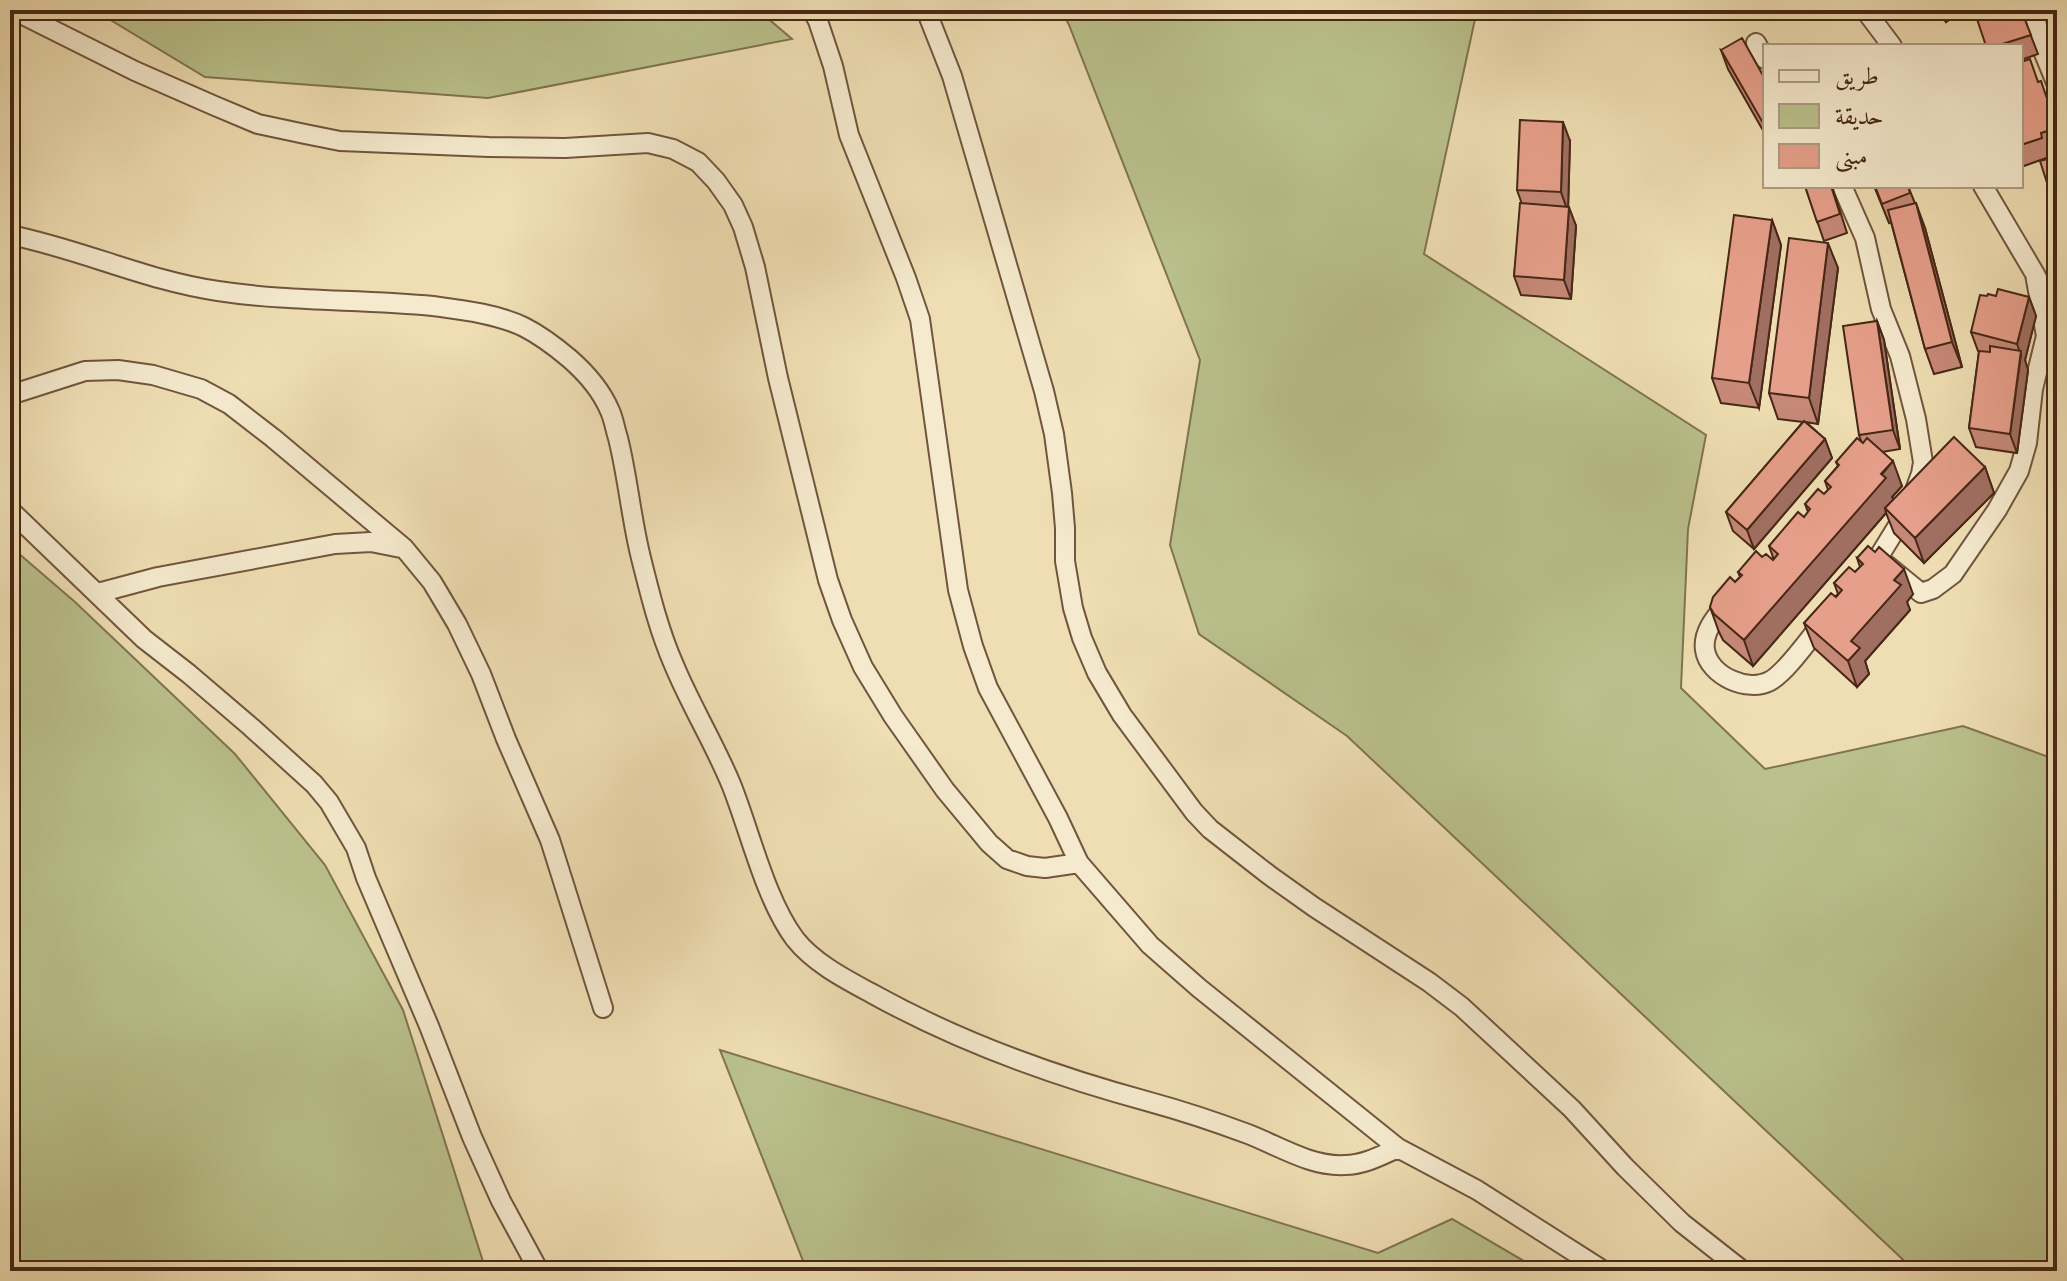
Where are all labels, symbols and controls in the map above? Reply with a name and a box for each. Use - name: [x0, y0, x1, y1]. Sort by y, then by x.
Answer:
- legend: [1763, 44, 2023, 188]
- text: طريق: [1835, 61, 1879, 95]
- text: حديقة: [1835, 101, 1884, 135]
- text: مبنى: [1835, 141, 1868, 175]

